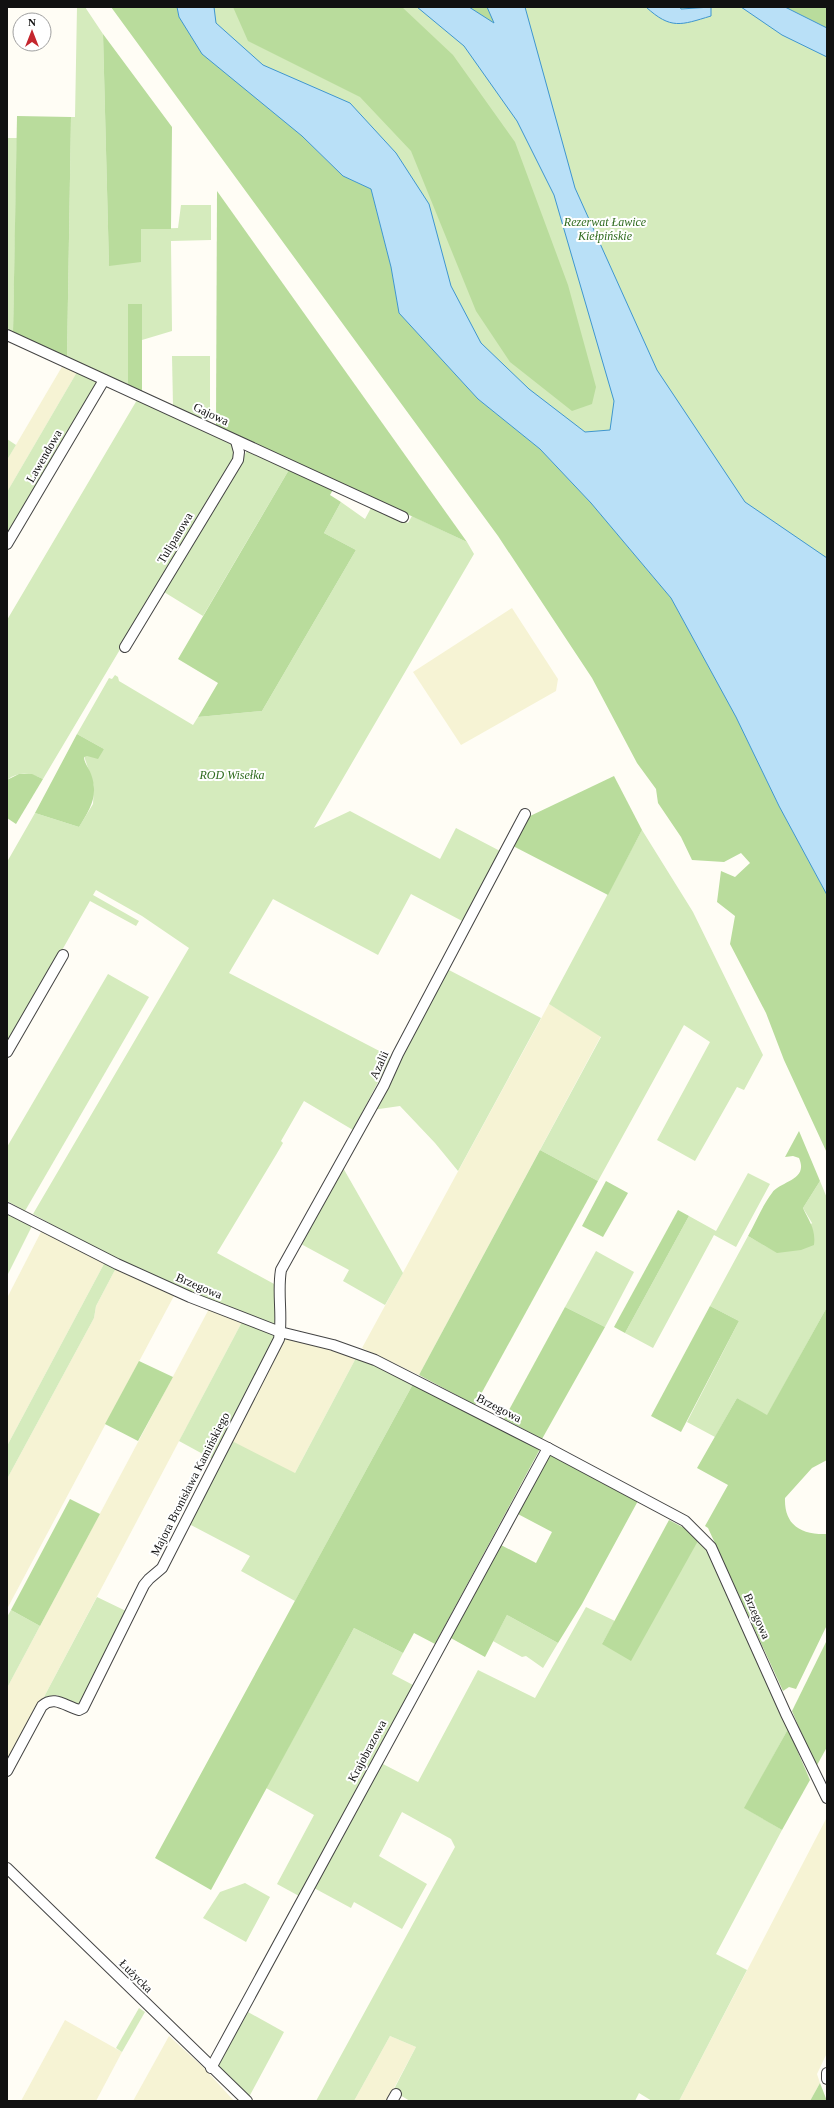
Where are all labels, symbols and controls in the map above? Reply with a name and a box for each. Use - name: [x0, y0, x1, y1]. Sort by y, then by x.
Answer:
- north arrow: [12, 12, 52, 52]
- text: N: [28, 16, 36, 28]
- park label: Rezerwat Ławice Kiełpińskie: [563, 215, 647, 243]
- street label: Gajowa: [191, 400, 231, 429]
- street label: Lawendowa: [23, 427, 65, 485]
- street label: Tulipanowa: [154, 509, 196, 566]
- park label: ROD Wisełka: [199, 768, 265, 782]
- street label: Azalii: [367, 1048, 392, 1081]
- street label: Brzegowa: [174, 1270, 225, 1302]
- street label: Brzegowa: [474, 1391, 524, 1426]
- street label: Majora Bronisława Kamińskiego: [148, 1410, 232, 1558]
- street label: Brzegowa: [741, 1591, 774, 1642]
- street label: Krajobrazowa: [345, 1717, 389, 1784]
- street label: Łużycka: [116, 1956, 156, 1996]

